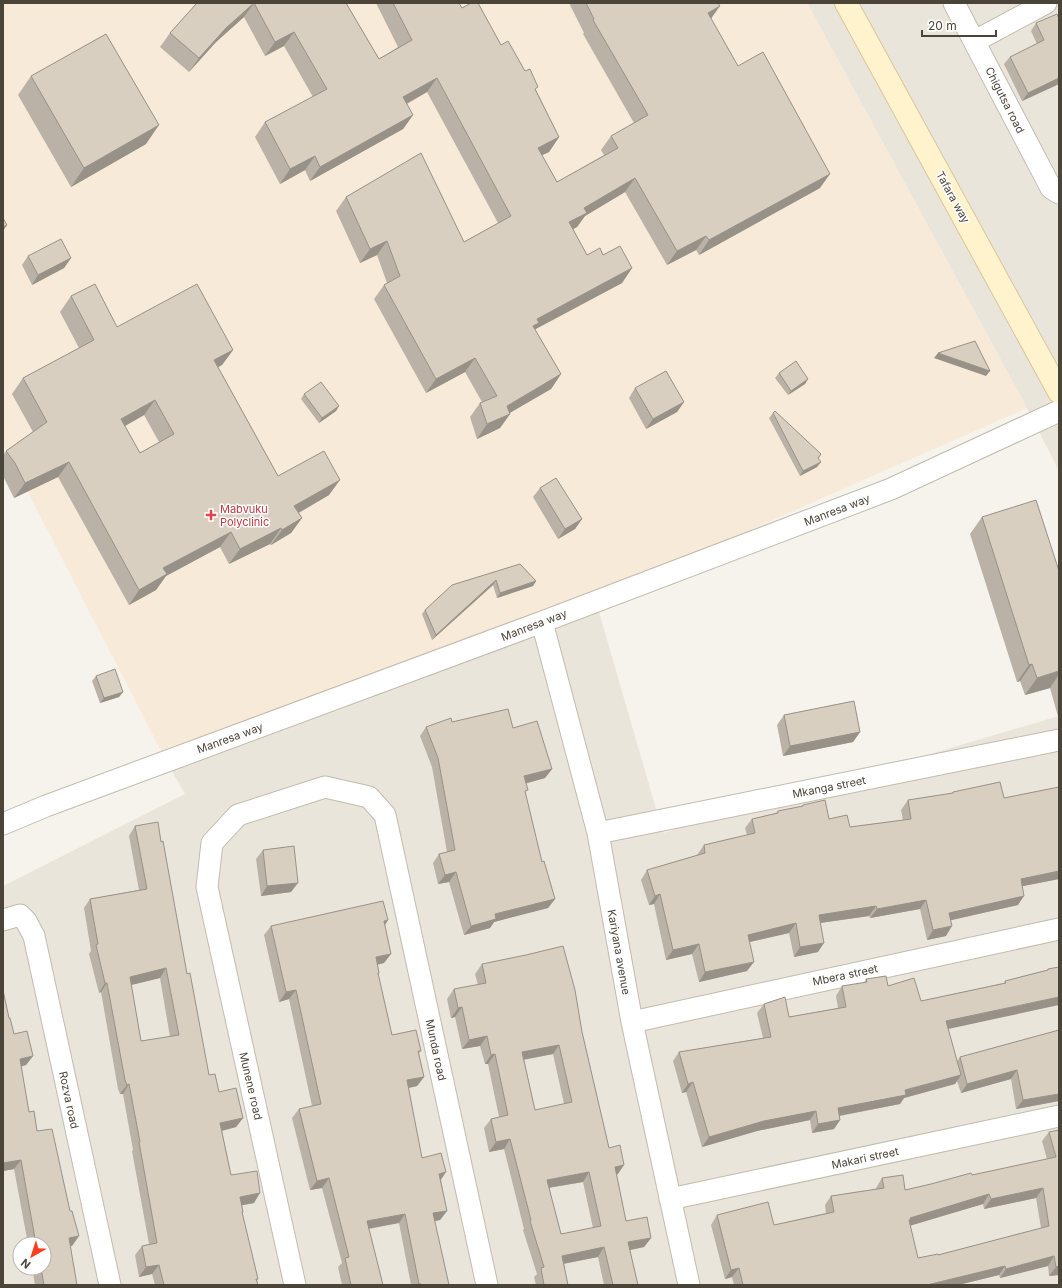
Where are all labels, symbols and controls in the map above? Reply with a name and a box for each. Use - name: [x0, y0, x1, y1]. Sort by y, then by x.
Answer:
- scale bar: [922, 12, 996, 38]
- text: 20 m: [928, 18, 957, 33]
- street label: Chigutsa road: [982, 64, 1028, 136]
- street label: Tafara way: [933, 169, 973, 225]
- street label: Manresa way: [802, 491, 872, 529]
- place label: Mabvuku Polyclinic: [220, 502, 269, 529]
- marker: Mabvuku Polyclinic: [205, 509, 217, 521]
- street label: Manresa way: [499, 606, 569, 644]
- street label: Manresa way: [195, 720, 265, 756]
- street label: Mkanga street: [791, 773, 867, 801]
- street label: Kariyana avenue: [605, 908, 633, 996]
- street label: Mbera street: [811, 961, 879, 989]
- street label: Munda road: [423, 1018, 449, 1082]
- street label: Munene road: [236, 1051, 266, 1121]
- street label: Rozva road: [56, 1070, 82, 1130]
- street label: Makari street: [830, 1144, 900, 1172]
- north arrow: [12, 1236, 52, 1276]
- text: N: [18, 1256, 33, 1272]

